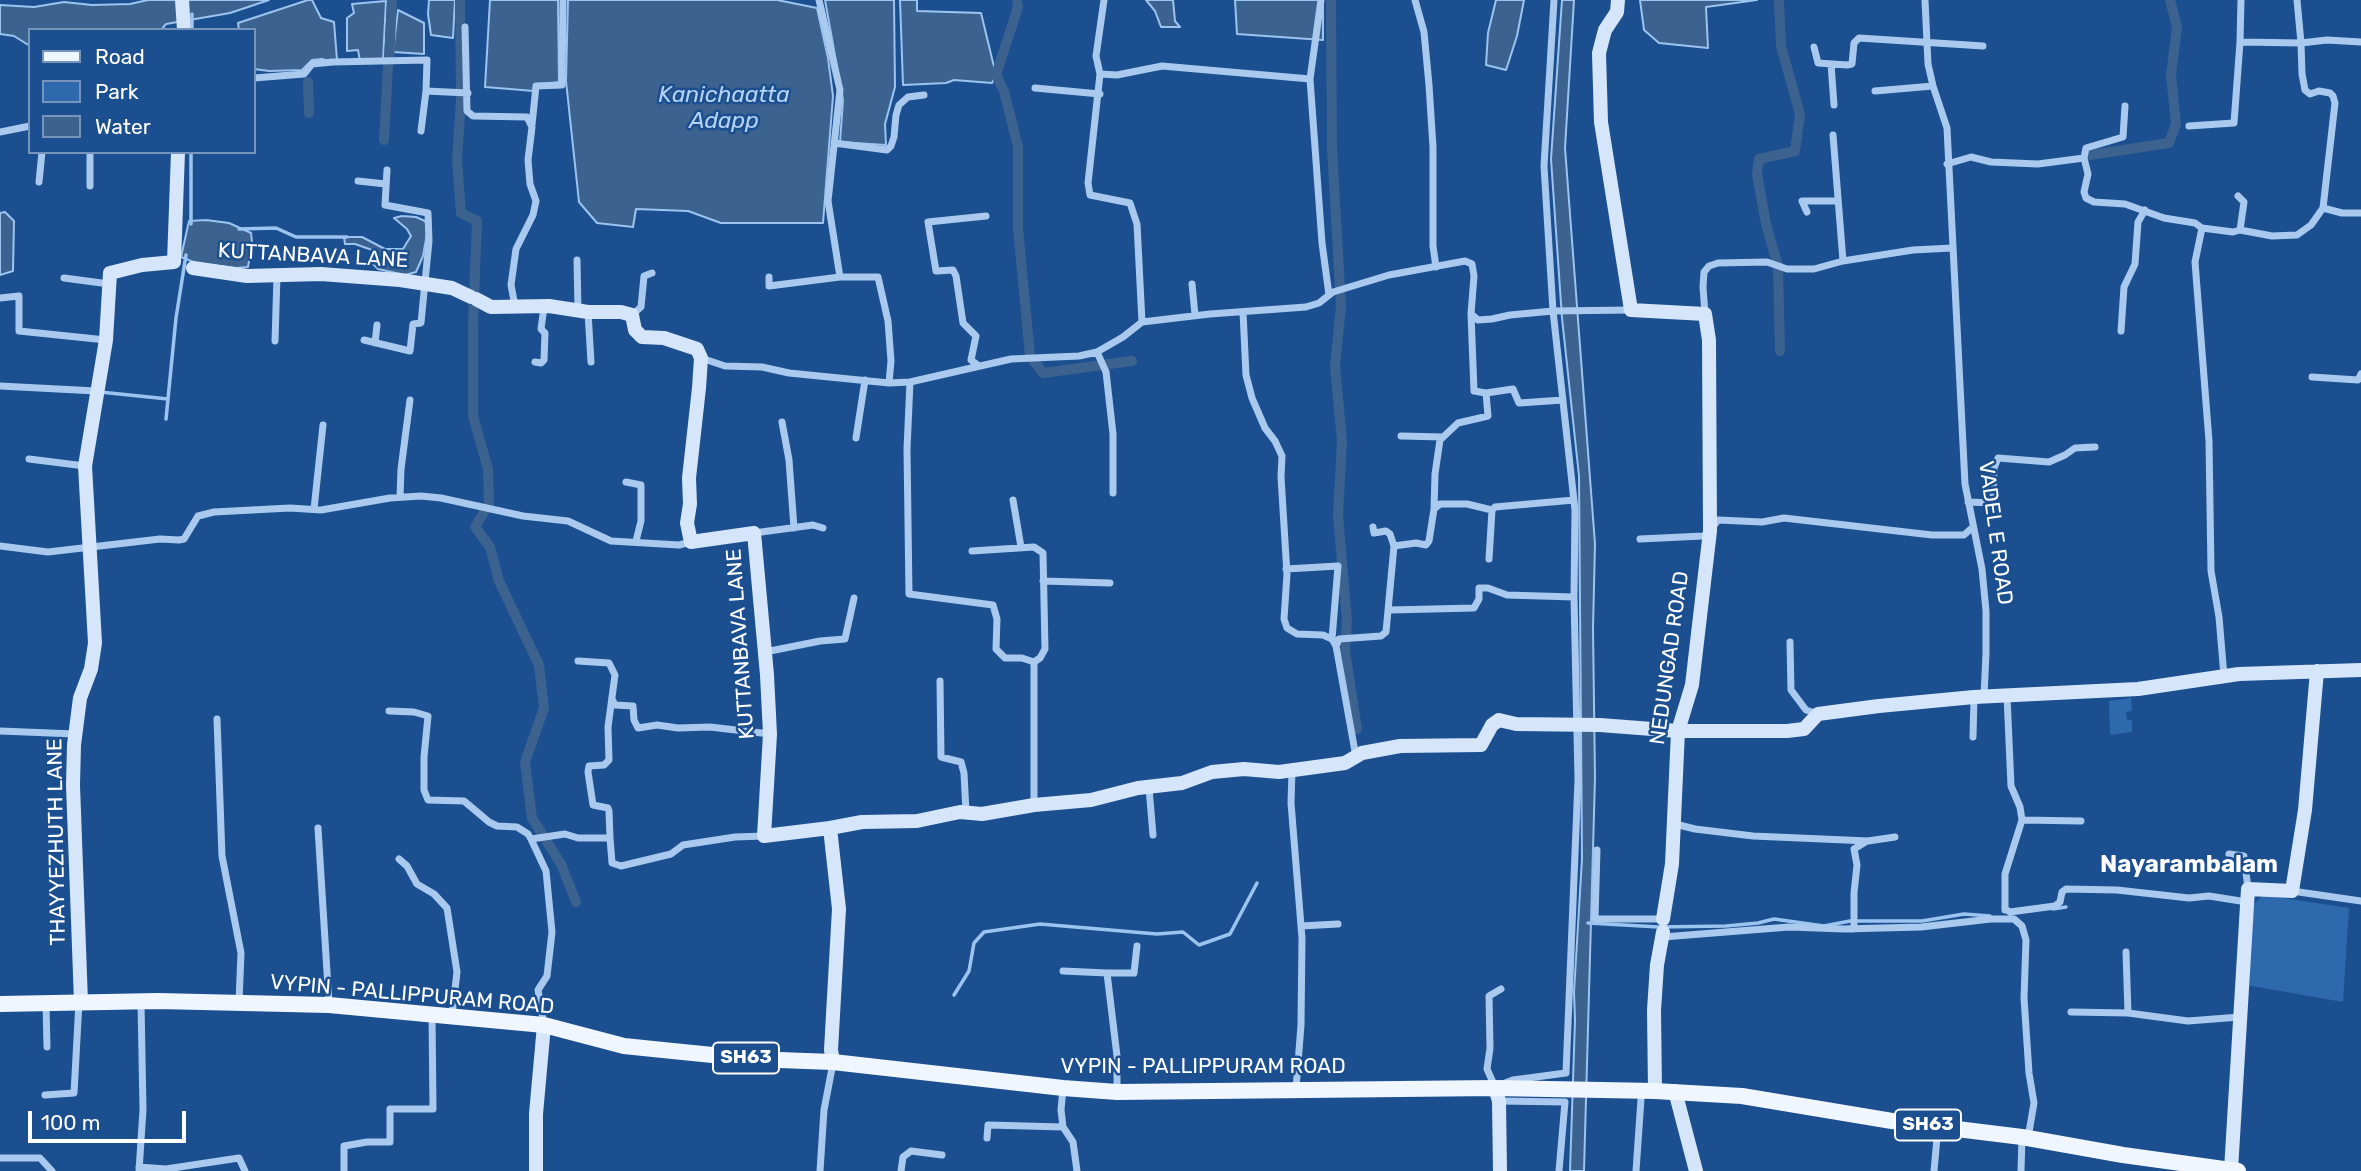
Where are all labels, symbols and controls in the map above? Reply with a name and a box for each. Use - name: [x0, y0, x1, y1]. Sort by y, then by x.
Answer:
- legend: [28, 28, 256, 154]
- text: Road: [95, 44, 145, 69]
- text: Park: [95, 79, 139, 104]
- water label: Kanichaatta Adapp: [658, 81, 790, 135]
- text: Water: [95, 114, 151, 139]
- street label: KUTTANBAVA LANE: [217, 238, 409, 274]
- street label: VADEL E ROAD: [1972, 459, 2018, 607]
- street label: KUTTANBAVA LANE: [722, 548, 760, 740]
- street label: NEDUNGAD ROAD: [1645, 570, 1695, 746]
- street label: THAYYEZHUTH LANE: [43, 738, 71, 946]
- district label: Nayarambalam: [2100, 851, 2278, 879]
- street label: VYPIN - PALLIPPURAM ROAD: [269, 970, 555, 1020]
- road number: SH63: [713, 1042, 779, 1074]
- street label: VYPIN - PALLIPPURAM ROAD: [1060, 1054, 1346, 1080]
- scale bar: [32, 1098, 189, 1142]
- text: 100 m: [41, 1110, 100, 1135]
- road number: SH63: [1895, 1110, 1961, 1140]

